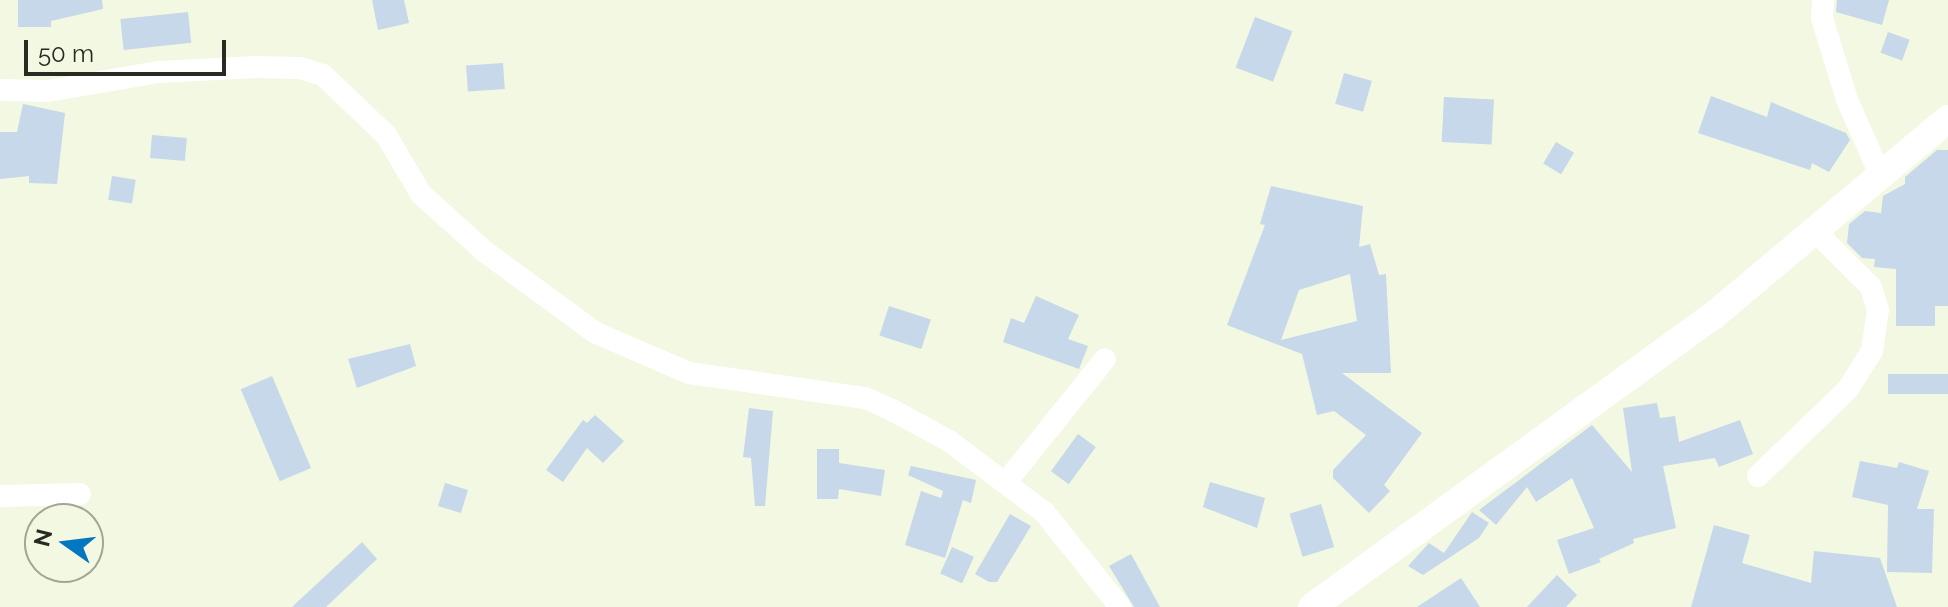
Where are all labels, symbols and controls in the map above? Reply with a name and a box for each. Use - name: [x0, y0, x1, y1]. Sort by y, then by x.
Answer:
- scale bar: [28, 24, 230, 74]
- text: 50 m: [38, 39, 94, 68]
- north arrow: [24, 503, 104, 583]
- text: N: [28, 526, 57, 549]

